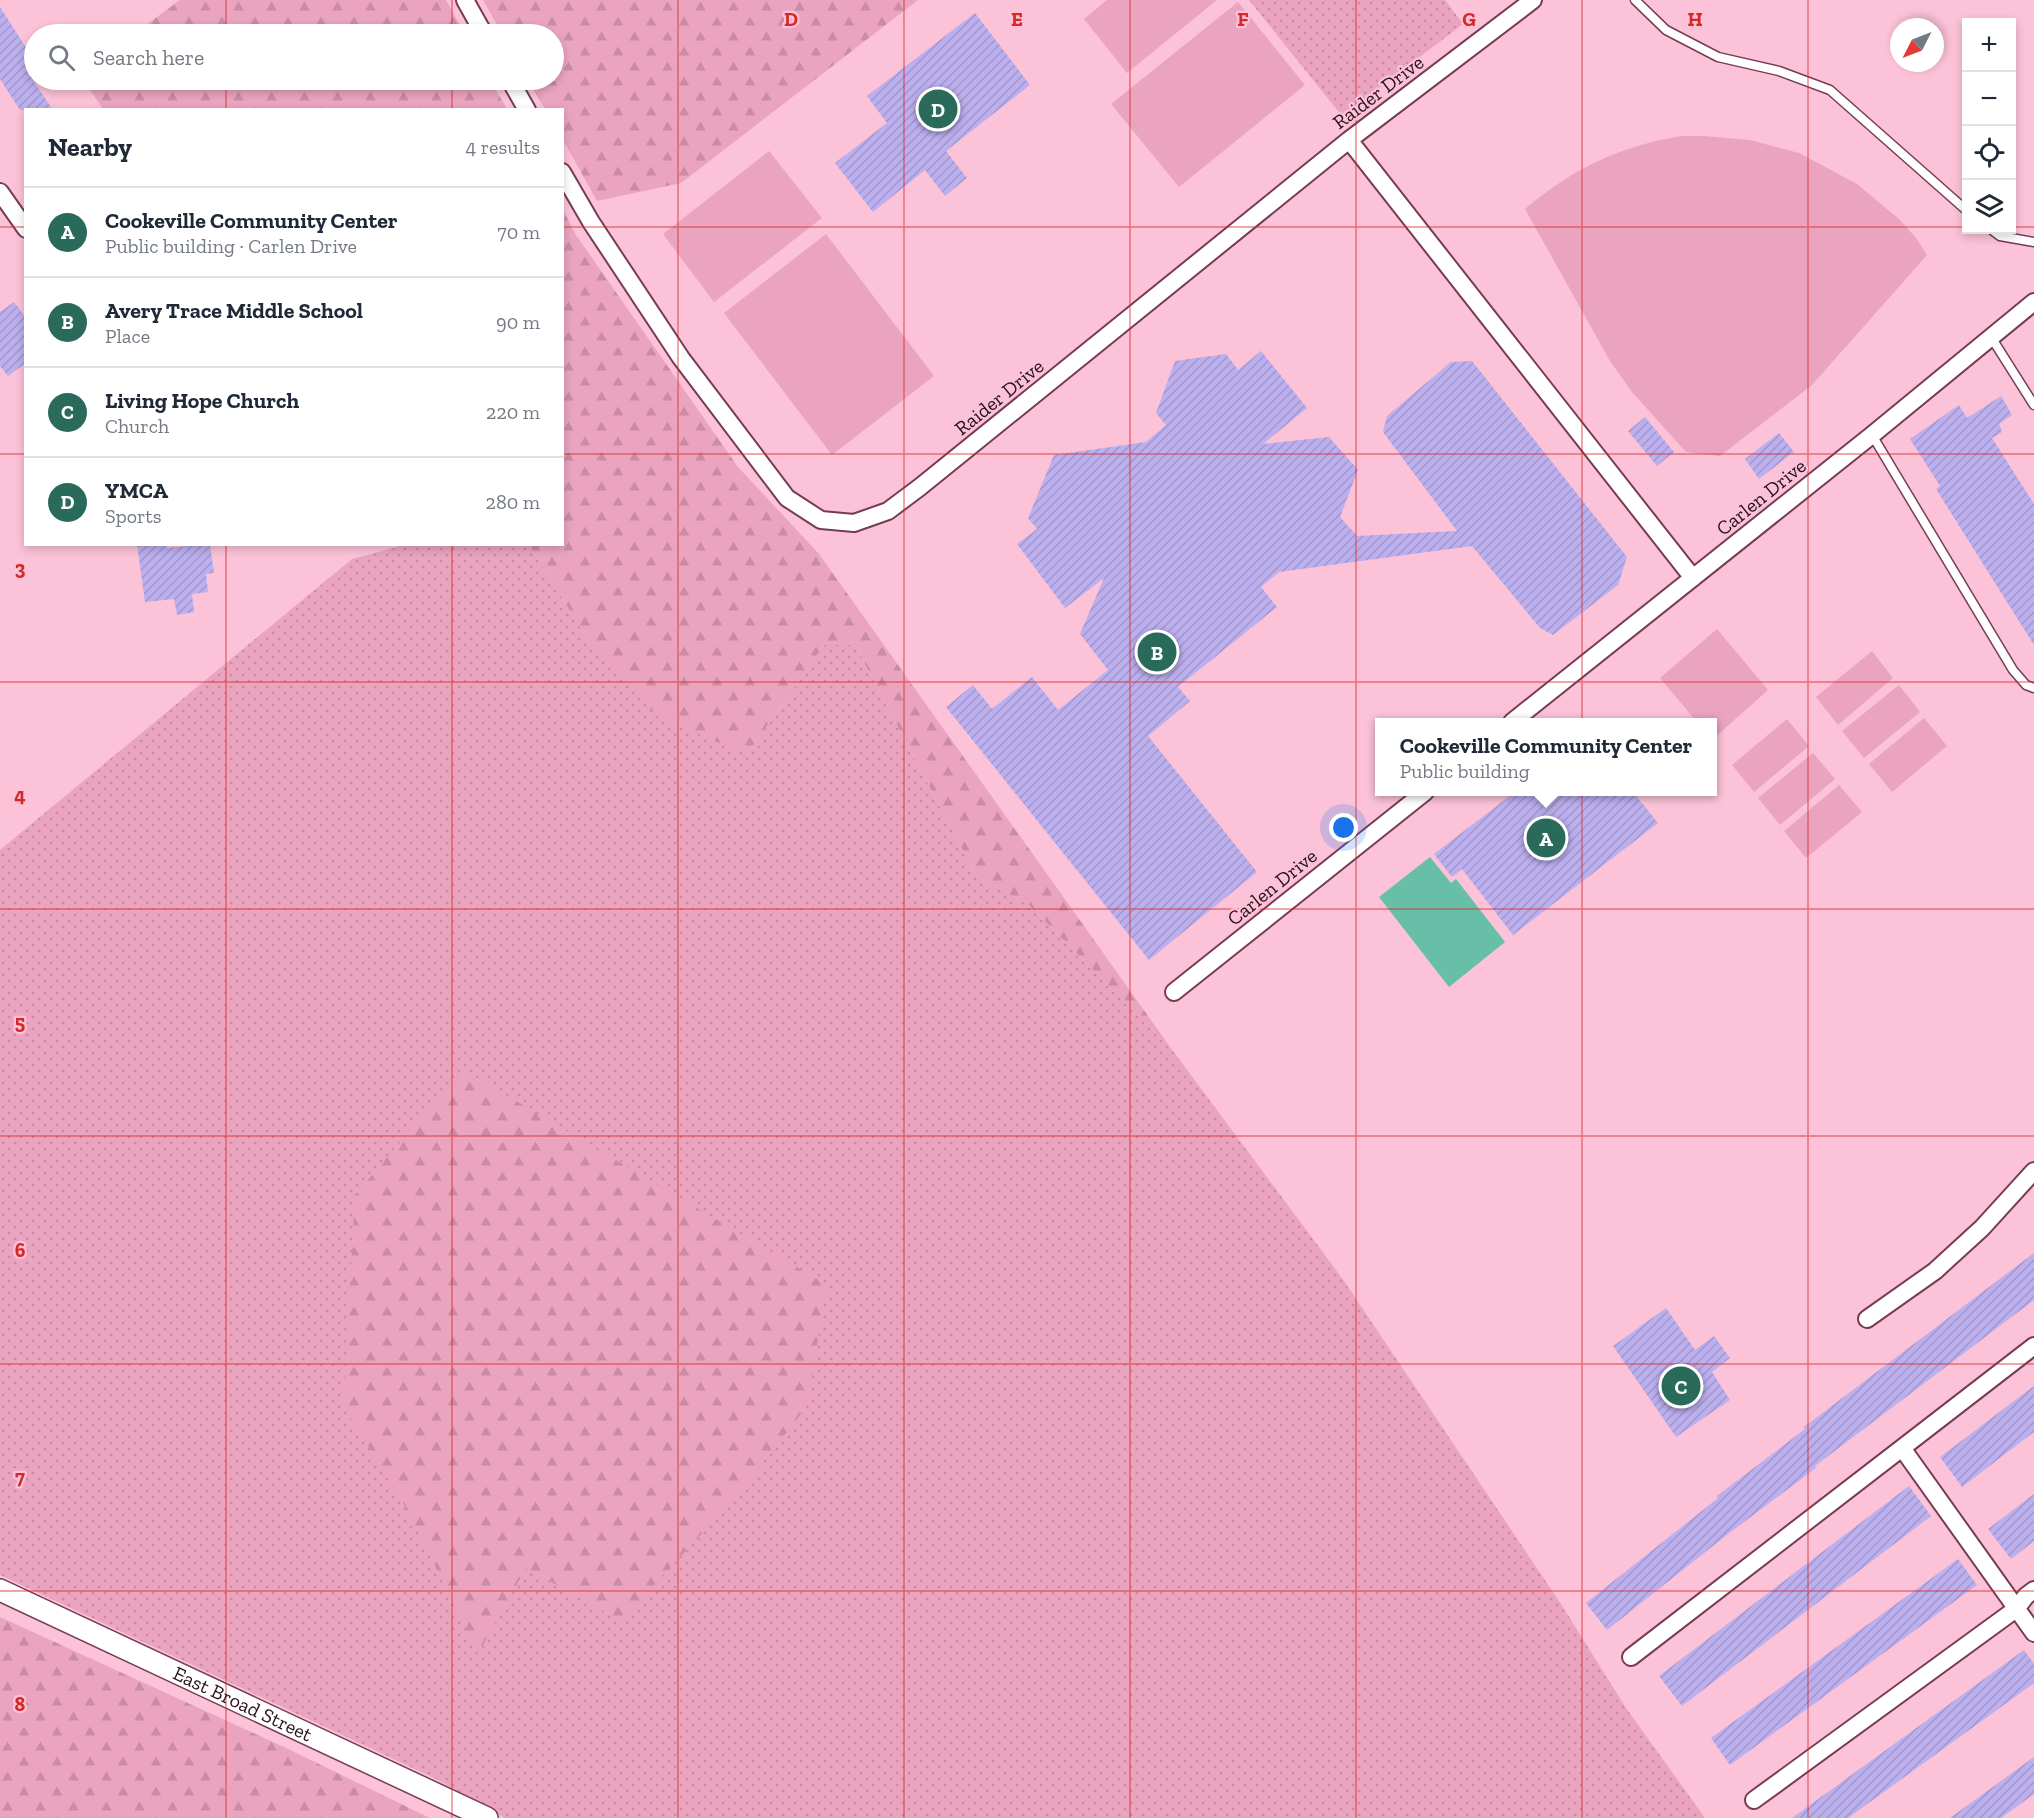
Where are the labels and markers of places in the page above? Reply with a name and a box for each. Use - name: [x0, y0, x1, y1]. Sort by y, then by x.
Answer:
- pin: D: [918, 86, 958, 132]
- pin: B: [1138, 630, 1176, 674]
- pin: A: [1526, 816, 1566, 860]
- pin: C: [1662, 1364, 1700, 1408]

